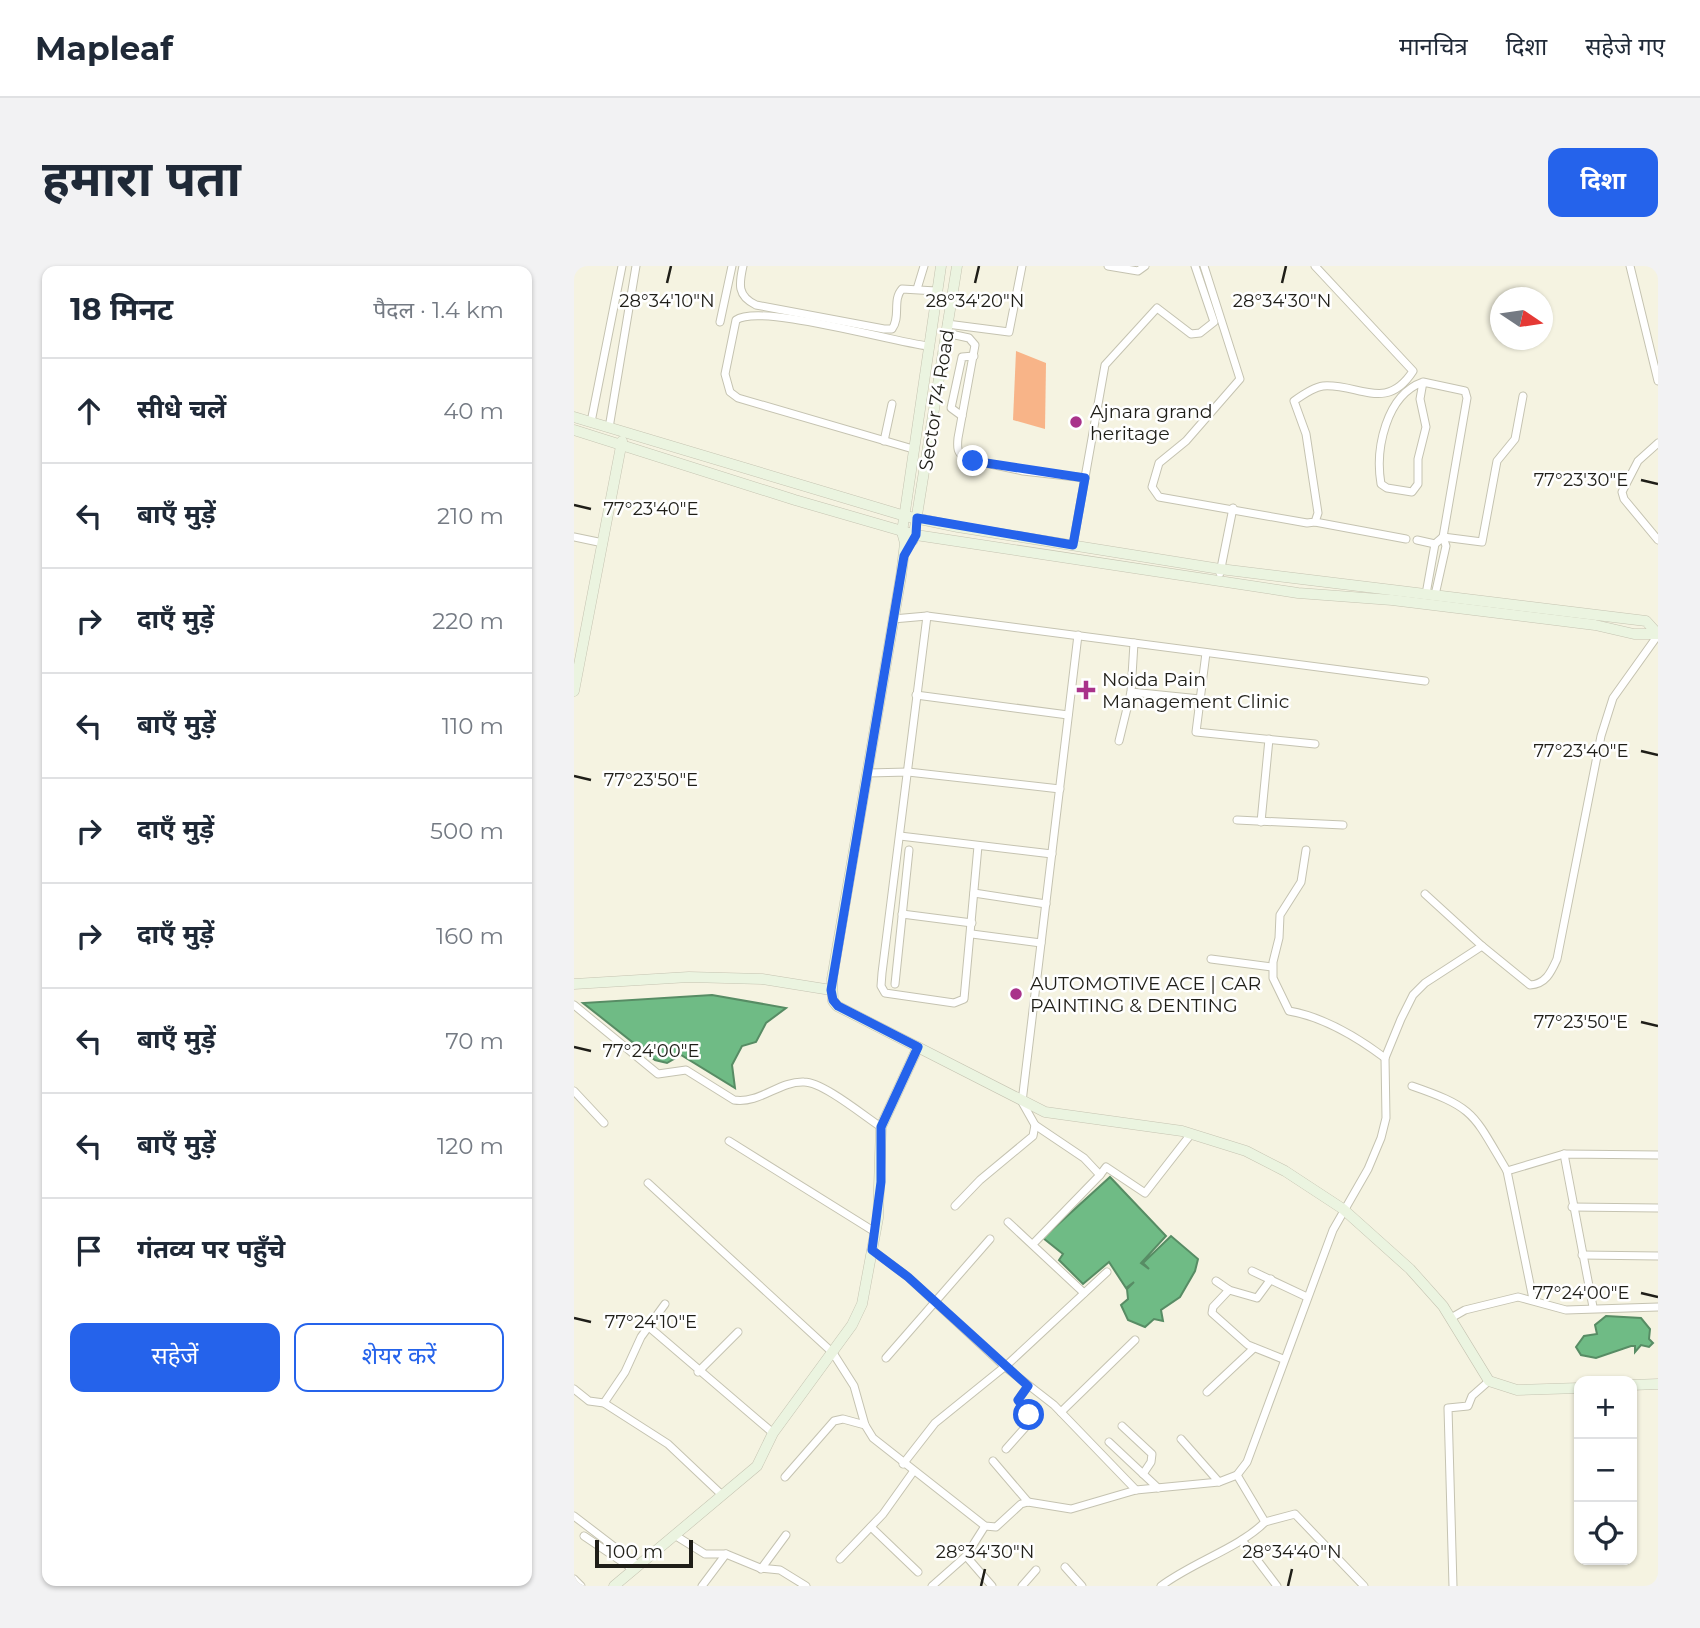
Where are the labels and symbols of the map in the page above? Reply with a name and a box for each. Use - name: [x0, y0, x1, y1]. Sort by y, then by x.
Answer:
- north arrow: [1490, 287, 1553, 350]
- text: 28°34'10"N: [619, 290, 715, 312]
- text: 28°34'20"N: [926, 290, 1024, 312]
- text: 28°34'30"N: [1233, 290, 1331, 312]
- street label: Sector 74 Road: [914, 328, 959, 473]
- place label: Ajnara grand heritage: [1090, 400, 1213, 445]
- marker: Ajnara grand heritage: [1068, 414, 1084, 430]
- route end: [957, 445, 988, 476]
- text: 77°23'30"E: [1534, 469, 1628, 491]
- text: 77°23'40"E: [603, 498, 699, 520]
- place label: Noida Pain Management Clinic: [1102, 668, 1289, 713]
- marker: Noida Pain Management Clinic: [1076, 680, 1096, 700]
- text: 77°23'40"E: [1533, 740, 1629, 762]
- text: 77°23'50"E: [604, 769, 698, 791]
- place label: AUTOMOTIVE ACE | CAR PAINTING & DENTING: [1030, 972, 1261, 1017]
- marker: AUTOMOTIVE ACE | CAR PAINTING & DENTING: [1008, 986, 1024, 1002]
- text: 77°23'50"E: [1534, 1011, 1628, 1033]
- text: 77°24'00"E: [602, 1040, 700, 1062]
- text: 77°24'00"E: [1532, 1282, 1630, 1304]
- text: 77°24'10"E: [605, 1311, 697, 1333]
- route start: [1013, 1399, 1044, 1430]
- scale bar: [595, 1537, 693, 1569]
- text: 28°34'30"N: [936, 1541, 1034, 1563]
- text: 28°34'40"N: [1242, 1541, 1342, 1563]

